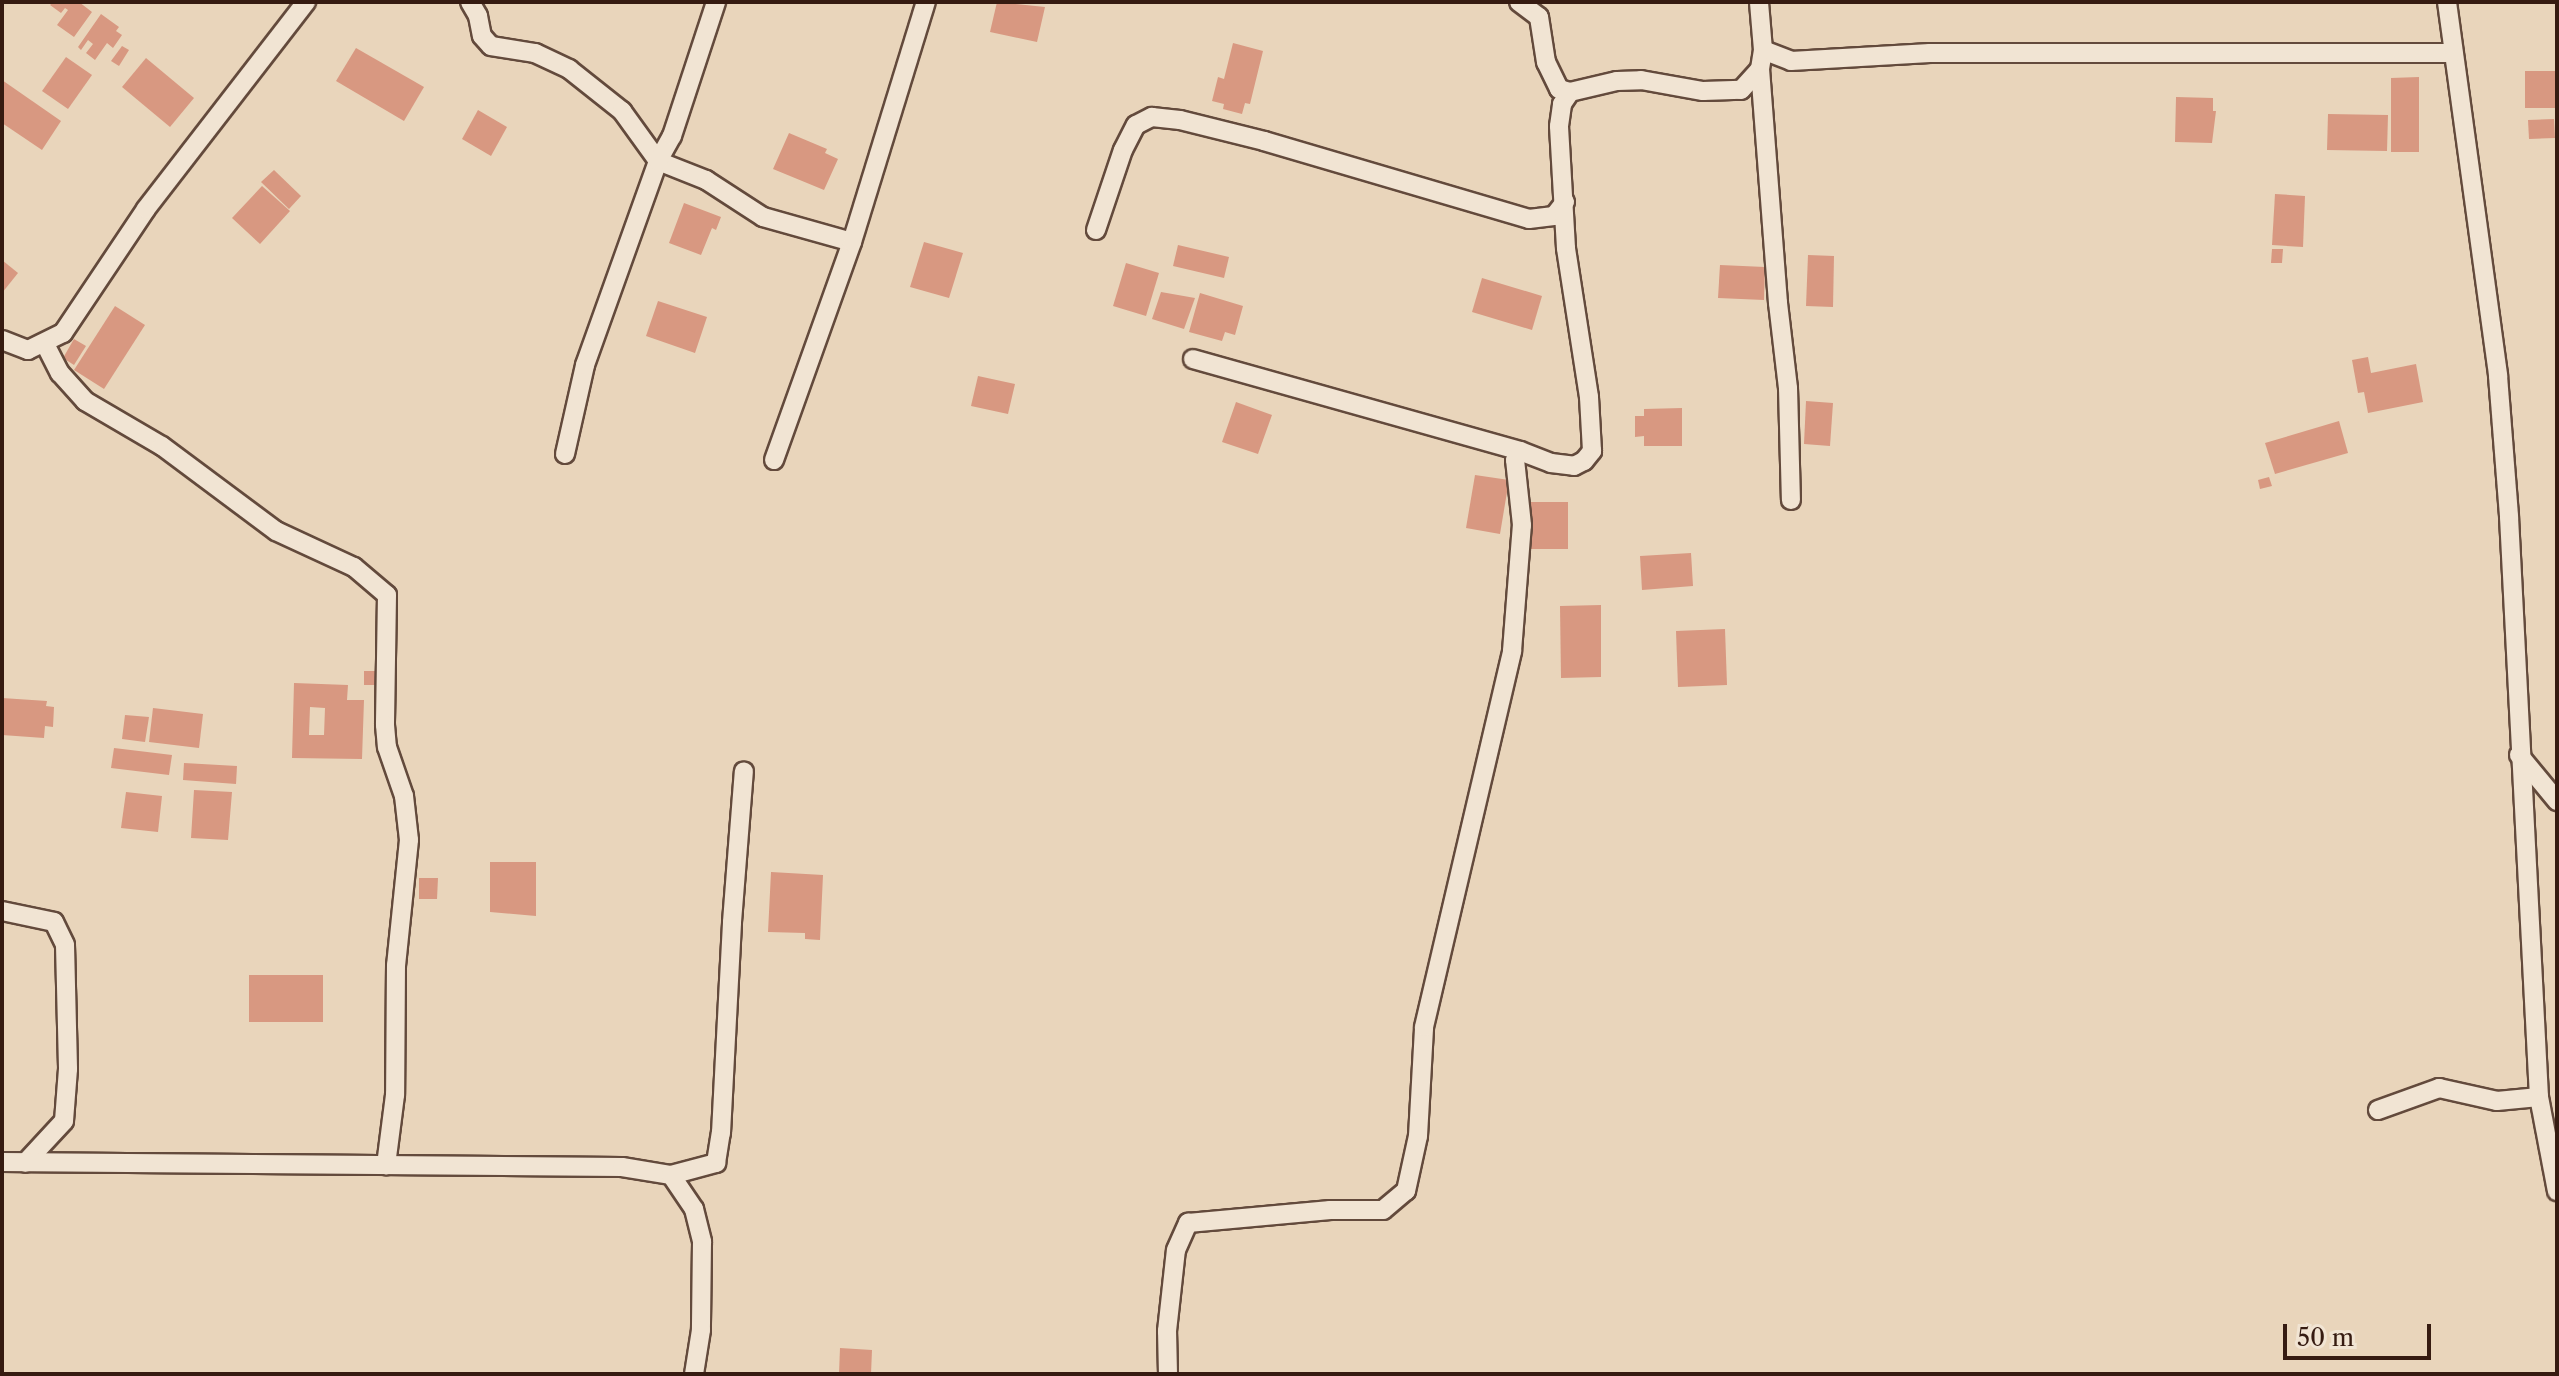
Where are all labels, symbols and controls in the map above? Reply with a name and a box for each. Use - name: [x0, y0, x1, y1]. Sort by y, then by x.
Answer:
- scale bar: [2287, 1308, 2435, 1358]
- text: 50 m: [2297, 1323, 2354, 1352]

